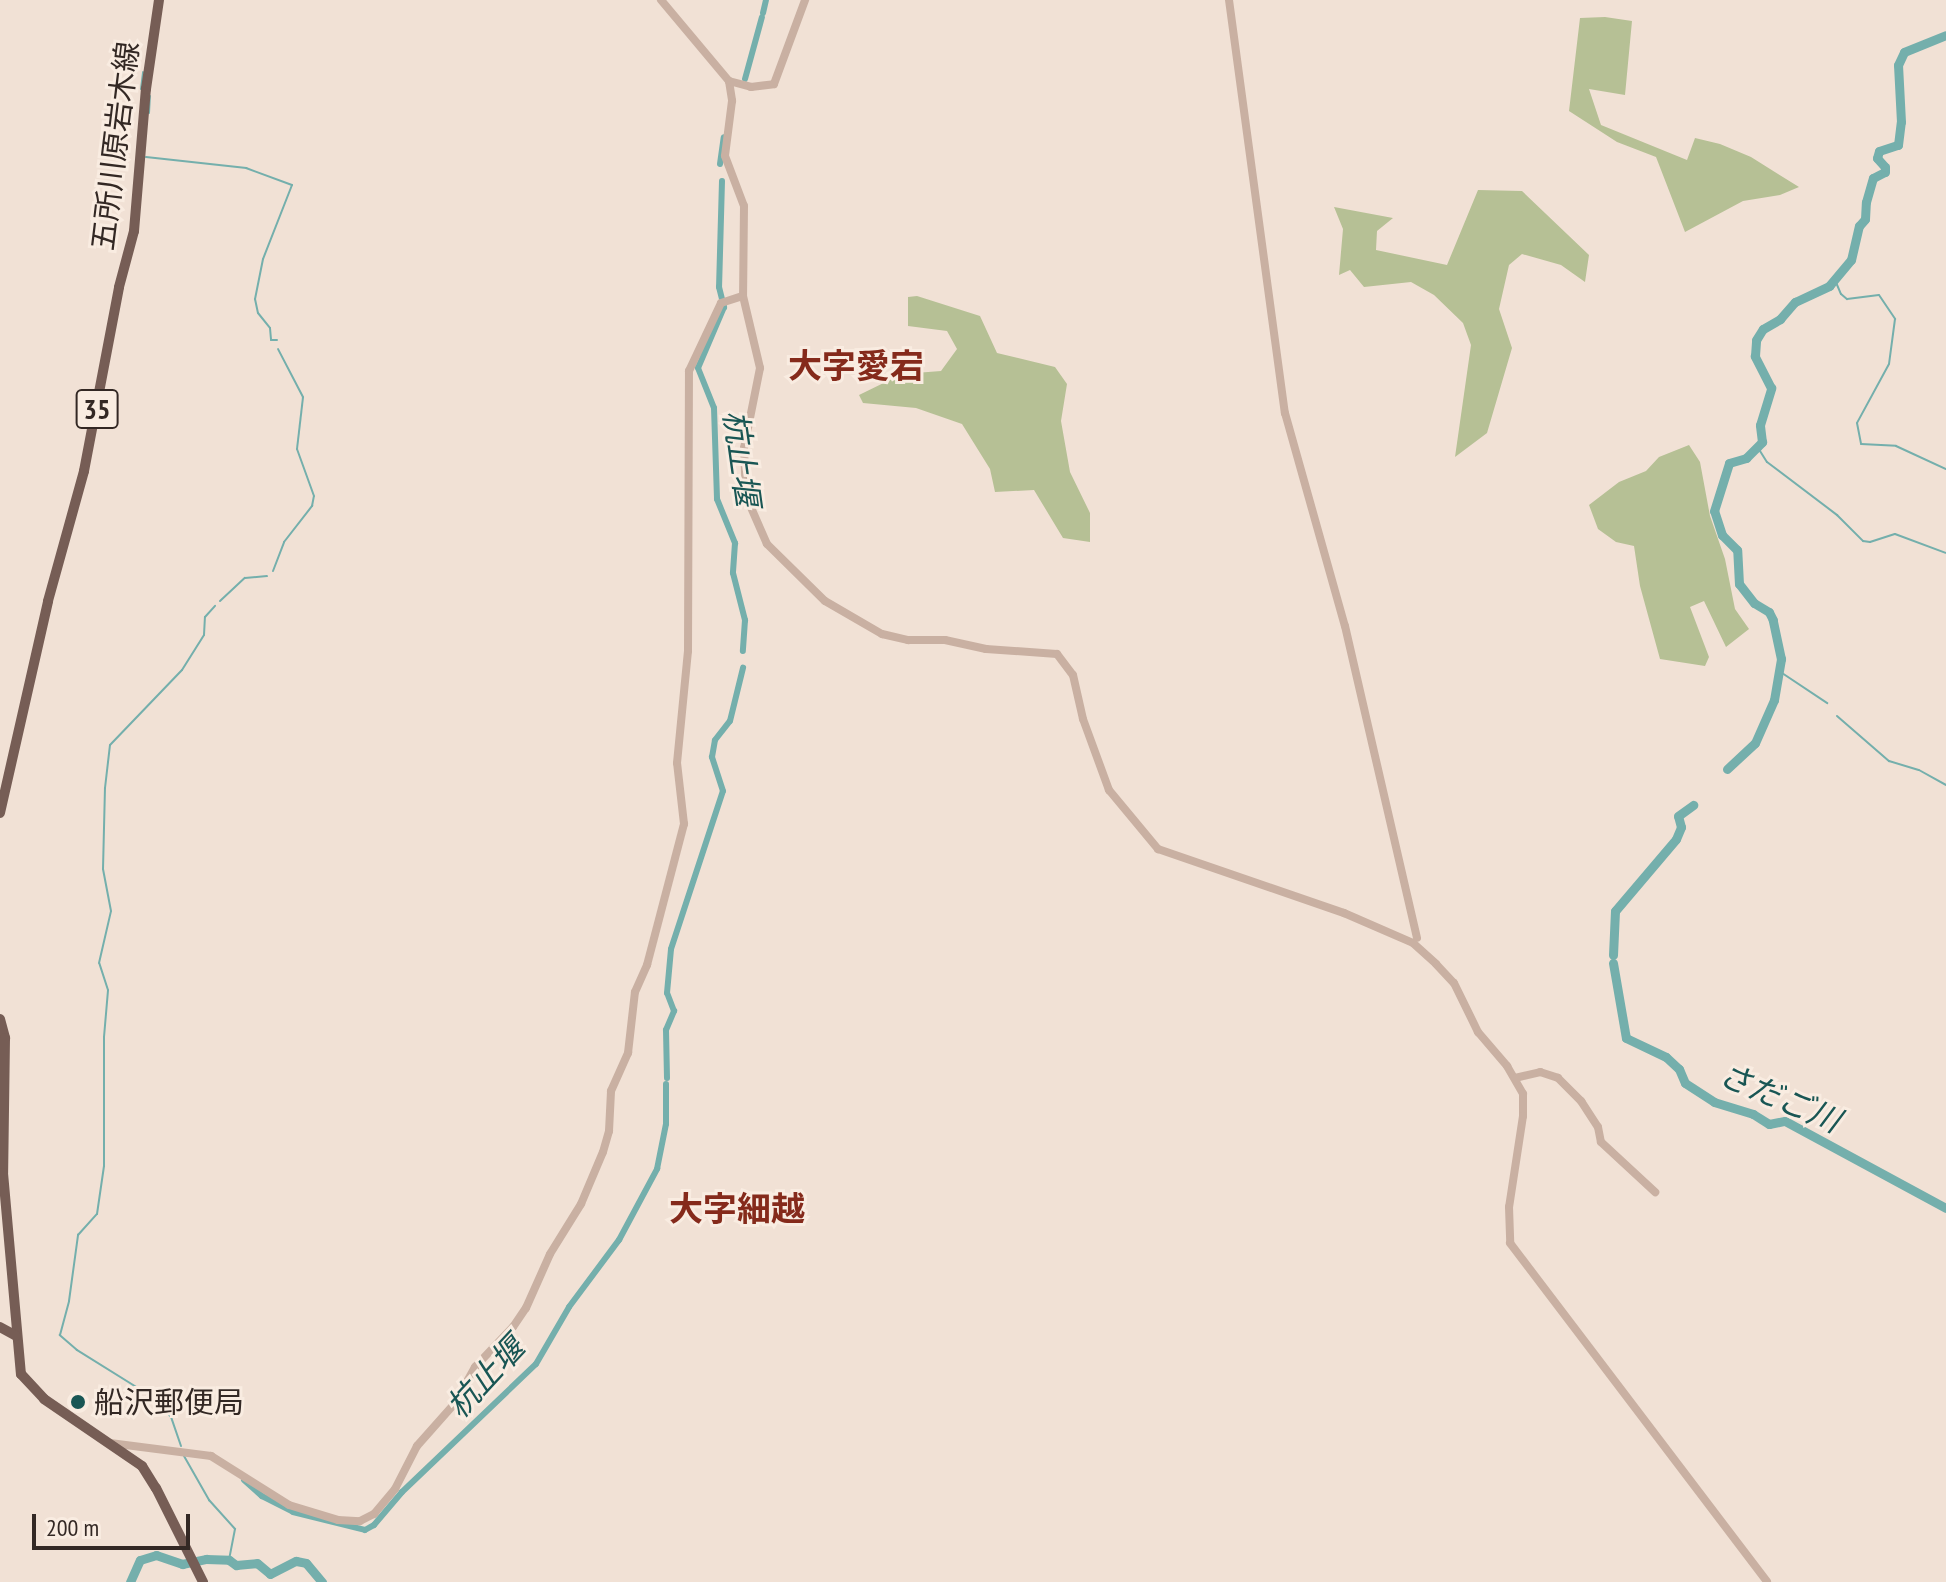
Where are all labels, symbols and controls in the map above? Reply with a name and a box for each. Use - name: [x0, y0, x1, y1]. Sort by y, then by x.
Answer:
- street label: 五所川原岩木線: [84, 40, 146, 252]
- district label: 大字愛宕: [788, 346, 924, 386]
- road number: 35: [75, 385, 119, 433]
- water label: 杭止堰: [716, 408, 768, 508]
- water label: さだご川: [1714, 1054, 1846, 1140]
- district label: 大字細越: [669, 1189, 805, 1229]
- water label: 杭止堰: [438, 1329, 532, 1425]
- place label: 船沢郵便局: [94, 1384, 244, 1420]
- marker: 船沢郵便局: [69, 1393, 87, 1411]
- scale bar: [36, 1498, 194, 1548]
- text: 200 m: [46, 1512, 99, 1543]

